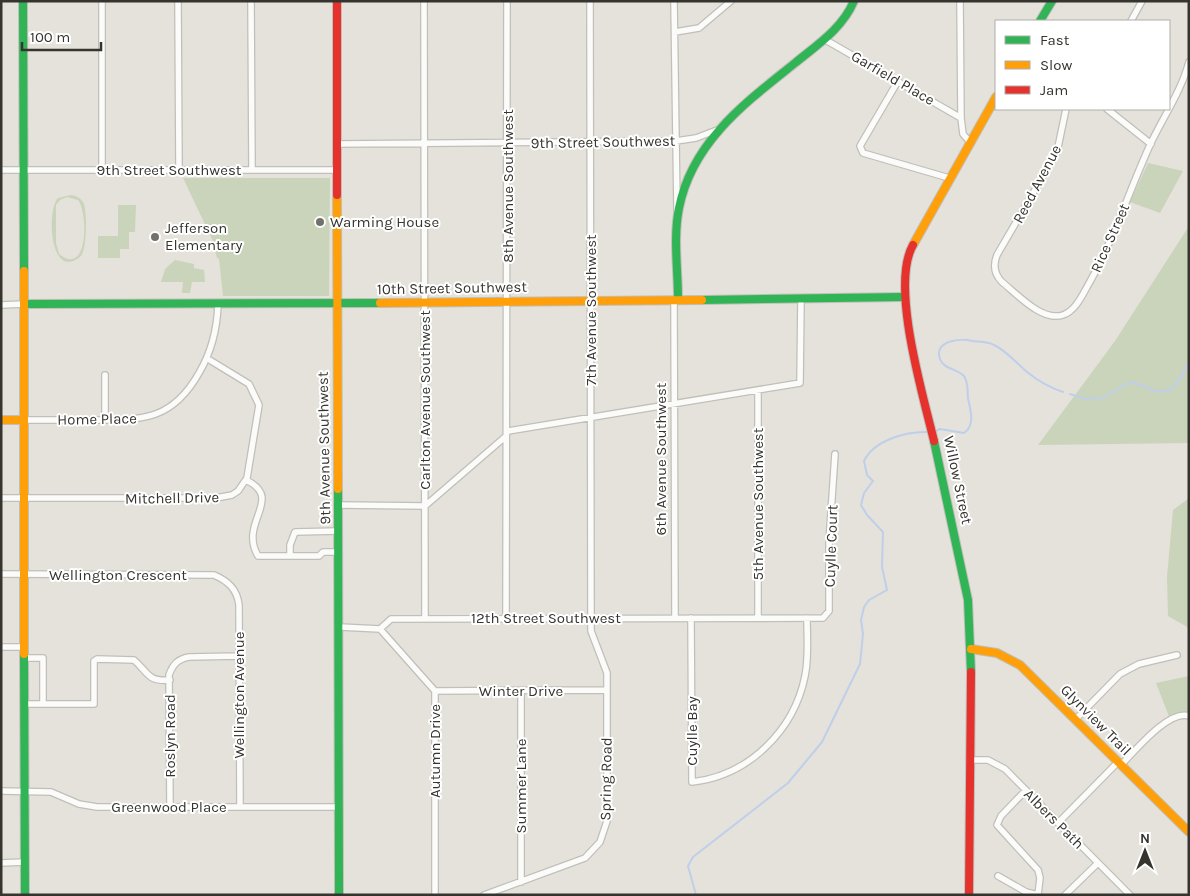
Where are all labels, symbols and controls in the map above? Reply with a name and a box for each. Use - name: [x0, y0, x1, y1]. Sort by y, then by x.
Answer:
- scale bar: [22, 20, 101, 52]
- legend: [995, 20, 1170, 110]
- text: 100 m: [30, 28, 70, 46]
- text: Fast: [1040, 31, 1070, 49]
- street label: Garfield Place: [848, 47, 938, 109]
- text: Slow: [1040, 56, 1072, 74]
- text: Jam: [1040, 81, 1068, 99]
- street label: 8th Avenue Southwest: [499, 109, 517, 263]
- street label: 9th Street Southwest: [530, 132, 676, 152]
- street label: Reed Avenue: [1009, 142, 1065, 226]
- street label: 9th Street Southwest: [97, 161, 242, 179]
- street label: Rice Street: [1087, 200, 1133, 275]
- place label: Warming House: [330, 213, 439, 231]
- marker: Warming House: [314, 216, 326, 228]
- place label: Jefferson Elementary: [165, 219, 242, 254]
- marker: Jefferson Elementary: [149, 231, 161, 243]
- street label: 7th Avenue Southwest: [582, 234, 600, 386]
- street label: 10th Street Southwest: [377, 278, 527, 298]
- street label: Carlton Avenue Southwest: [416, 310, 434, 490]
- street label: 9th Avenue Southwest: [314, 371, 334, 525]
- street label: 6th Avenue Southwest: [652, 382, 670, 535]
- street label: Home Place: [57, 409, 137, 429]
- street label: 5th Avenue Southwest: [749, 427, 767, 580]
- street label: Willow Street: [940, 434, 976, 526]
- street label: Mitchell Drive: [125, 488, 219, 508]
- street label: Cuylle Court: [821, 504, 841, 588]
- street label: Wellington Crescent: [49, 566, 187, 584]
- street label: 12th Street Southwest: [471, 609, 621, 627]
- street label: Wellington Avenue: [230, 632, 248, 758]
- street label: Glynview Trail: [1057, 681, 1135, 759]
- street label: Winter Drive: [479, 682, 563, 700]
- street label: Roslyn Road: [161, 694, 179, 778]
- street label: Cuylle Bay: [683, 696, 701, 766]
- street label: Autumn Drive: [426, 704, 444, 798]
- street label: Spring Road: [596, 737, 616, 821]
- street label: Summer Lane: [512, 739, 530, 833]
- street label: Albers Path: [1020, 785, 1088, 853]
- street label: Greenwood Place: [111, 798, 227, 816]
- north arrow: [1120, 826, 1170, 876]
- text: N: [1140, 830, 1150, 847]

